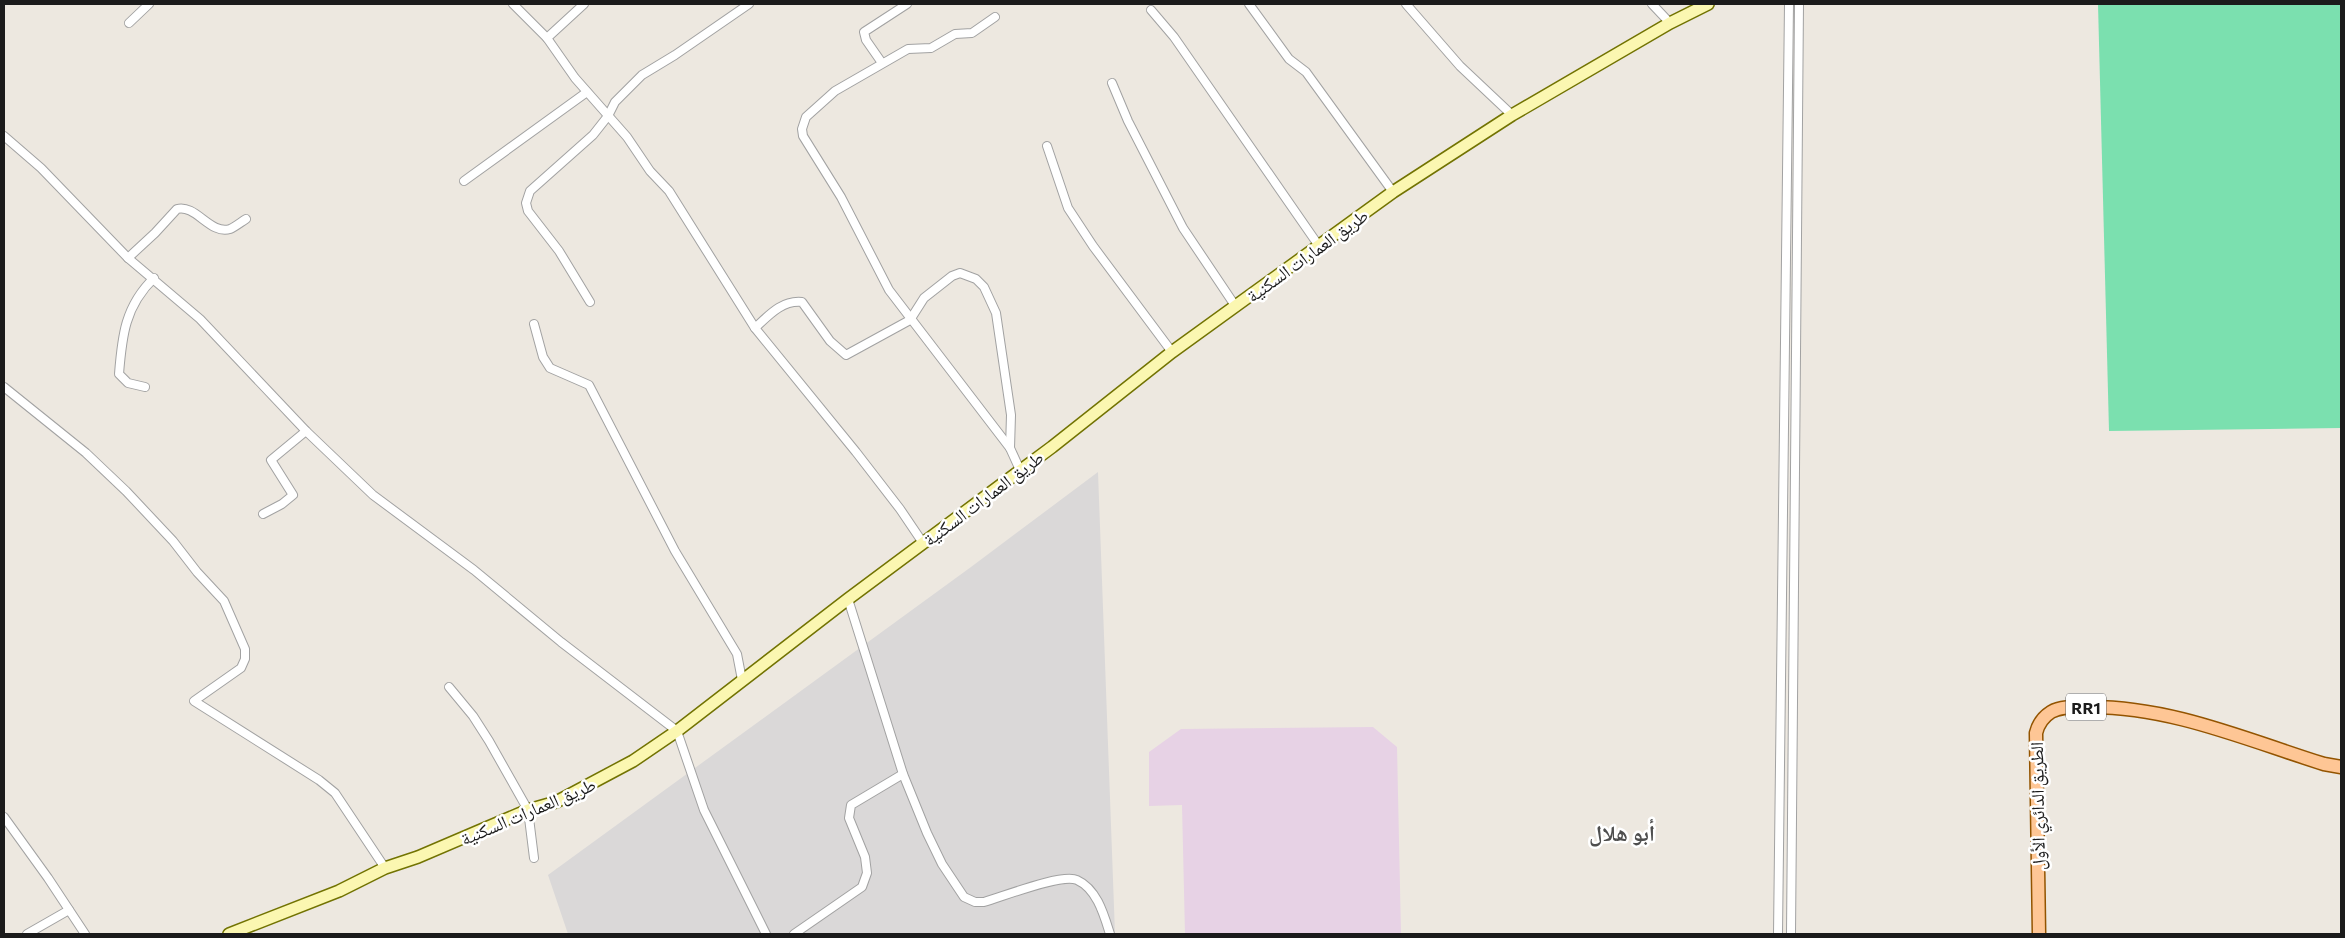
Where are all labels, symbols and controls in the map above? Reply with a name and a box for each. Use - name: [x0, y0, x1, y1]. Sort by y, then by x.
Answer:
- street label: طريق العمارات السكنية: [1242, 204, 1373, 307]
- street label: طريق العمارات السكنية: [919, 446, 1048, 551]
- road number: RR1: [2066, 694, 2106, 720]
- street label: الطريق الدائري الأول: [2025, 742, 2054, 870]
- street label: طريق العمارات السكنية: [457, 773, 599, 850]
- district label: أبو هلال: [1589, 818, 1655, 847]

